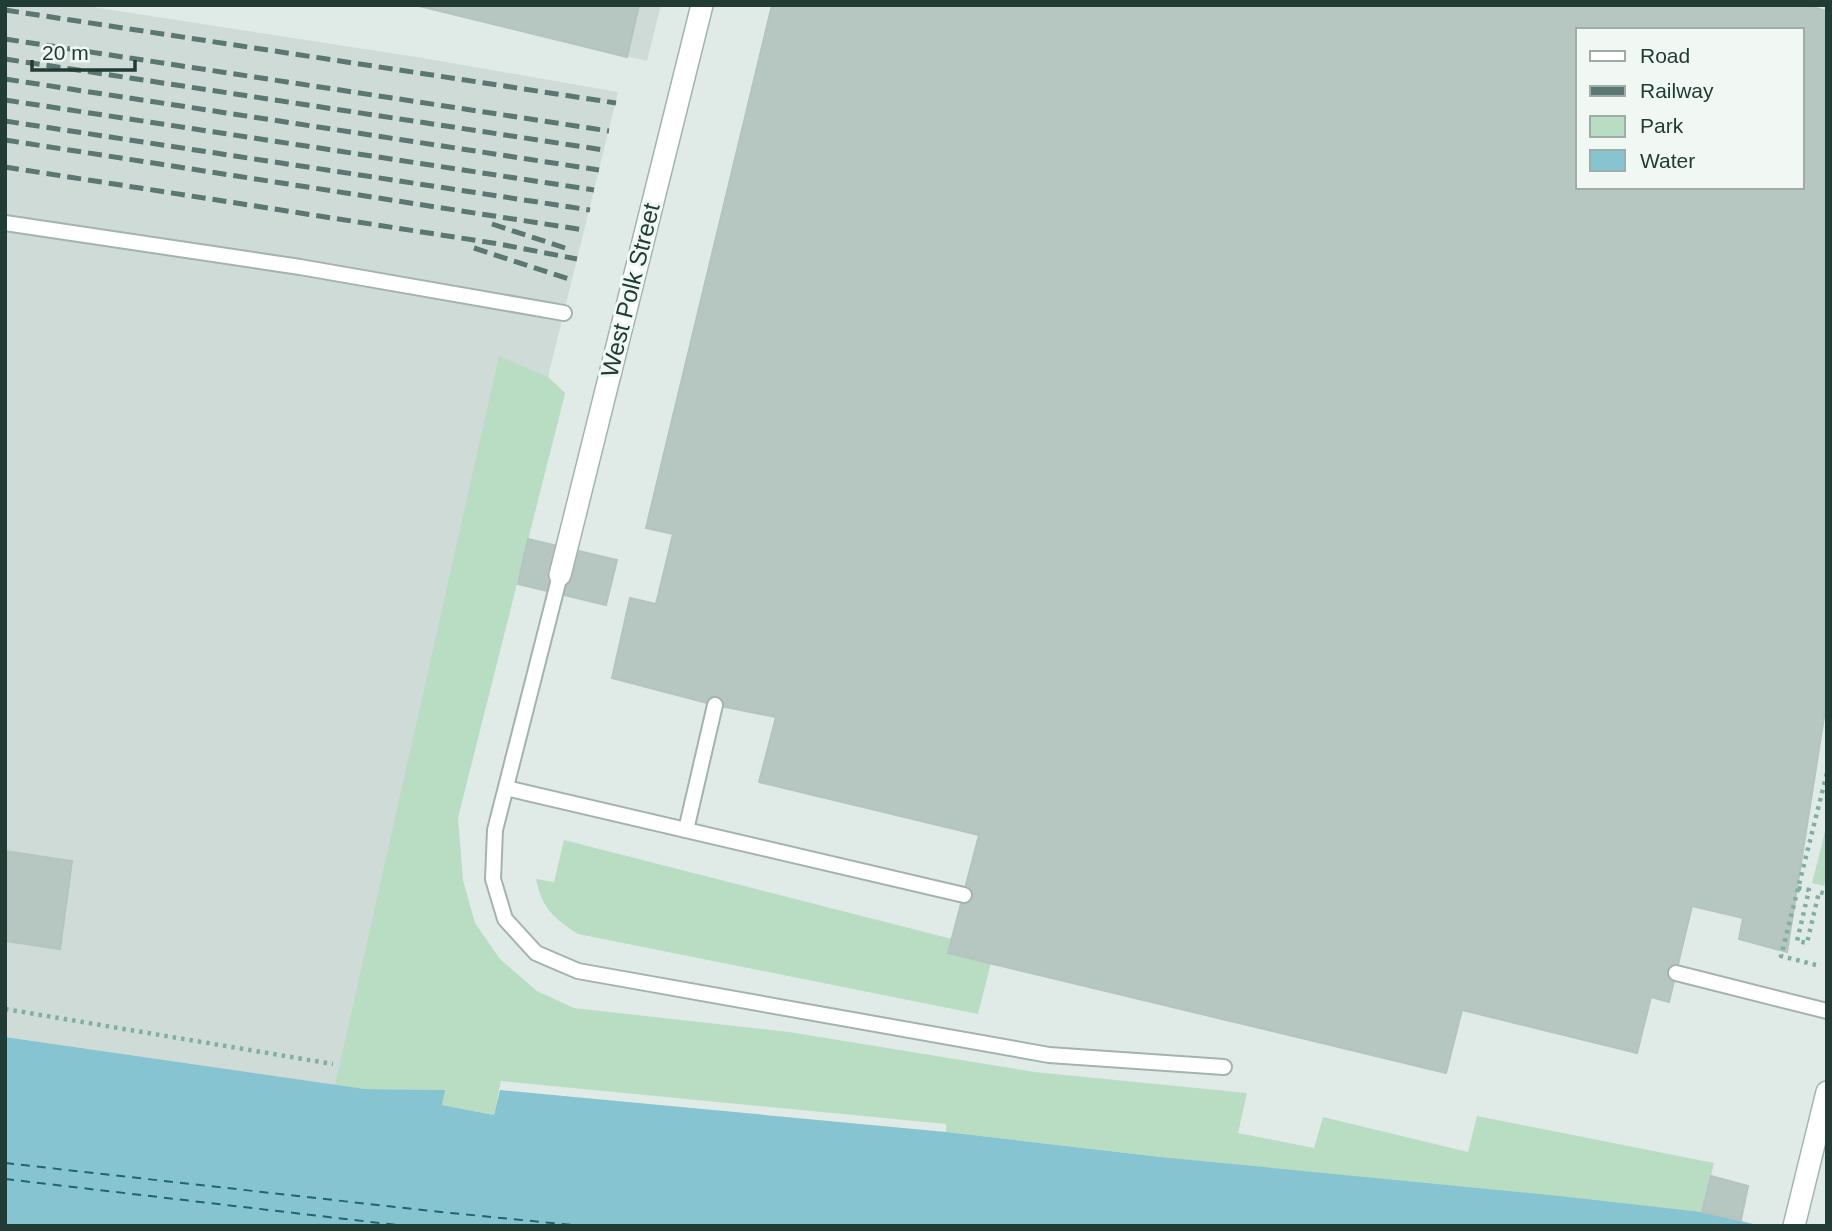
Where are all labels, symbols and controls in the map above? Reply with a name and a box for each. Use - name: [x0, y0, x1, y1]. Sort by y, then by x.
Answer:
- scale bar: [32, 28, 135, 72]
- legend: [1576, 28, 1804, 189]
- text: 20 m: [42, 41, 89, 64]
- text: Road: [1640, 44, 1690, 67]
- text: Railway: [1640, 79, 1714, 102]
- text: Park: [1640, 114, 1684, 137]
- text: Water: [1640, 149, 1695, 172]
- street label: West Polk Street: [595, 200, 665, 380]

